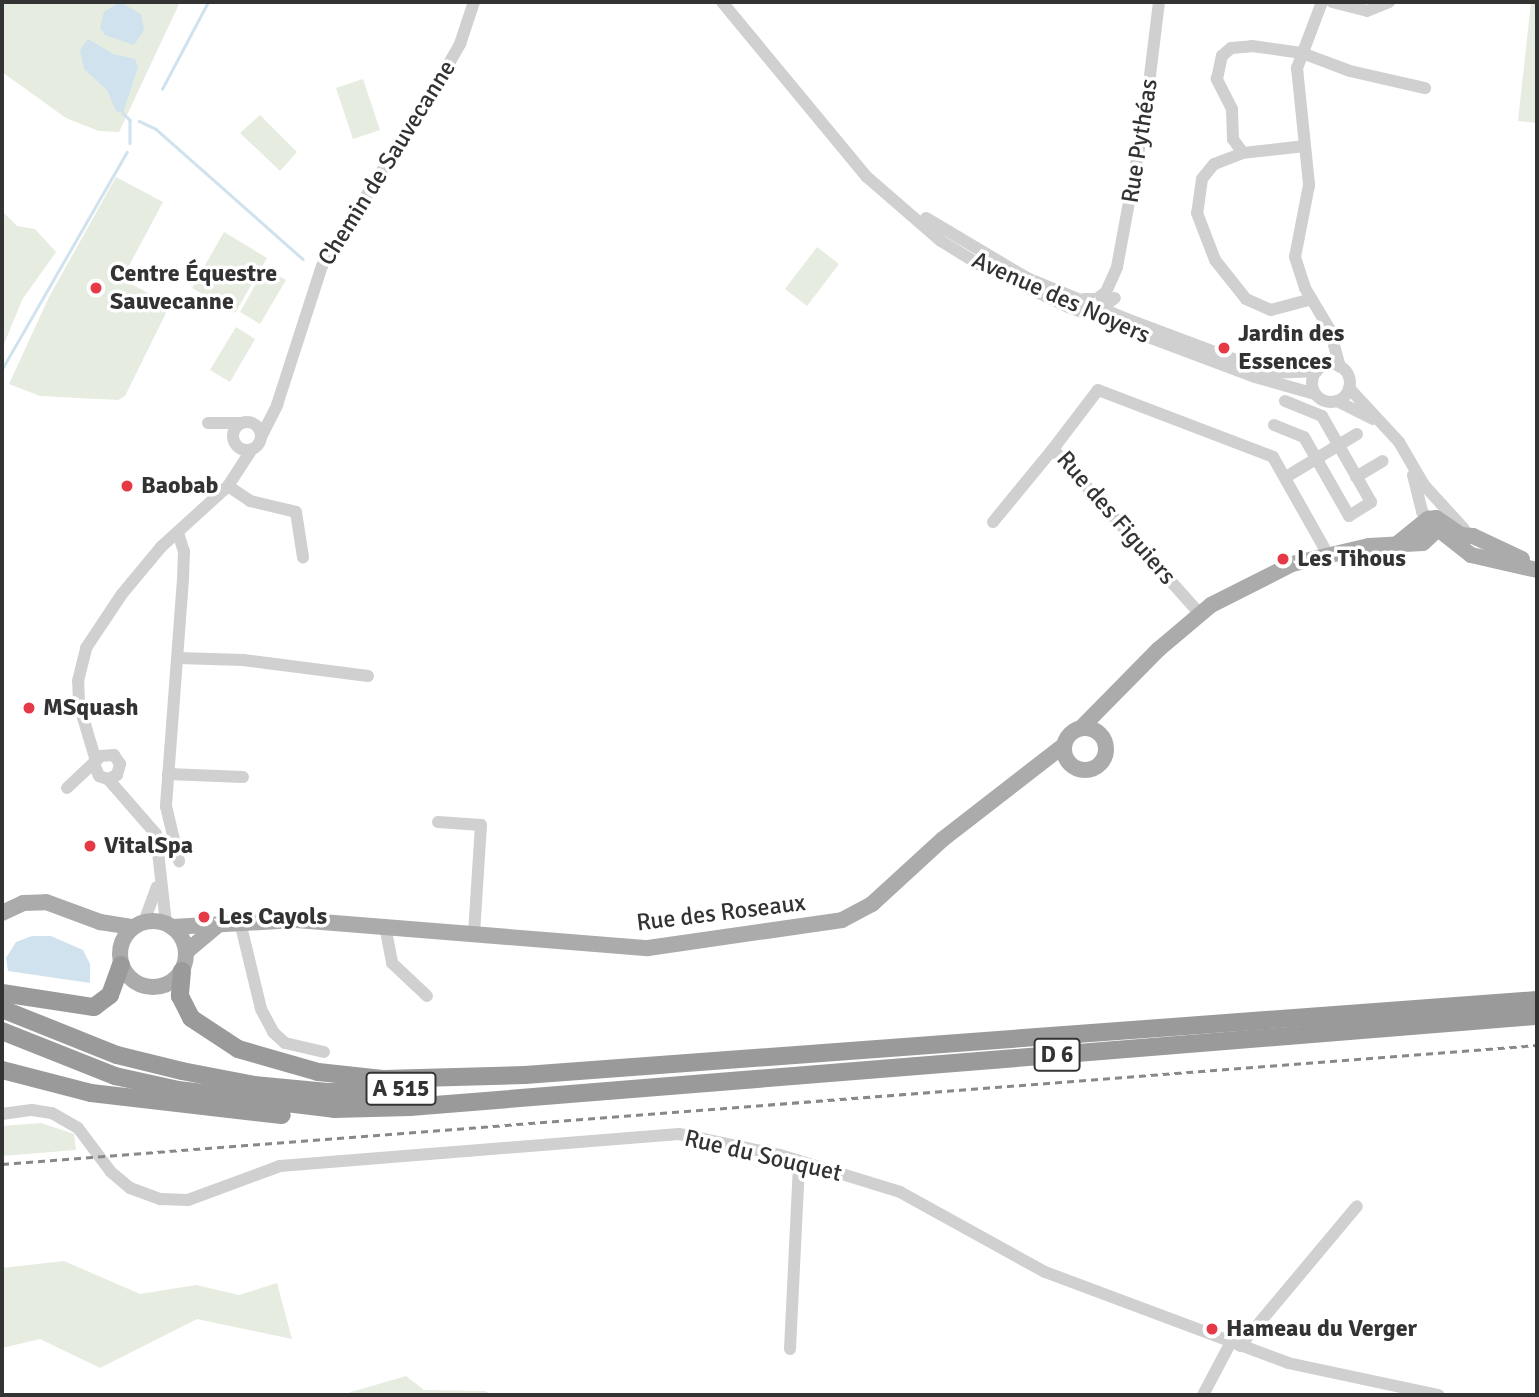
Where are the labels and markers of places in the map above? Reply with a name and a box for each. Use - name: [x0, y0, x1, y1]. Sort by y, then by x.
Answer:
- place label: Centre Équestre Sauvecanne: [110, 260, 277, 316]
- marker: Centre Équestre Sauvecanne: [88, 280, 104, 296]
- place label: Jardin des Essences: [1238, 320, 1344, 376]
- marker: Jardin des Essences: [1216, 340, 1232, 356]
- place label: Baobab: [141, 472, 218, 500]
- marker: Baobab: [119, 478, 135, 494]
- place label: Les Tihous: [1297, 545, 1406, 573]
- marker: Les Tihous: [1275, 551, 1291, 567]
- place label: MSquash: [43, 694, 138, 722]
- marker: MSquash: [21, 700, 37, 716]
- place label: VitalSpa: [104, 832, 193, 860]
- marker: VitalSpa: [82, 838, 98, 854]
- place label: Les Cayols: [218, 903, 327, 931]
- marker: Les Cayols: [196, 909, 212, 925]
- place label: Hameau du Verger: [1226, 1315, 1417, 1343]
- marker: Hameau du Verger: [1204, 1321, 1220, 1337]

